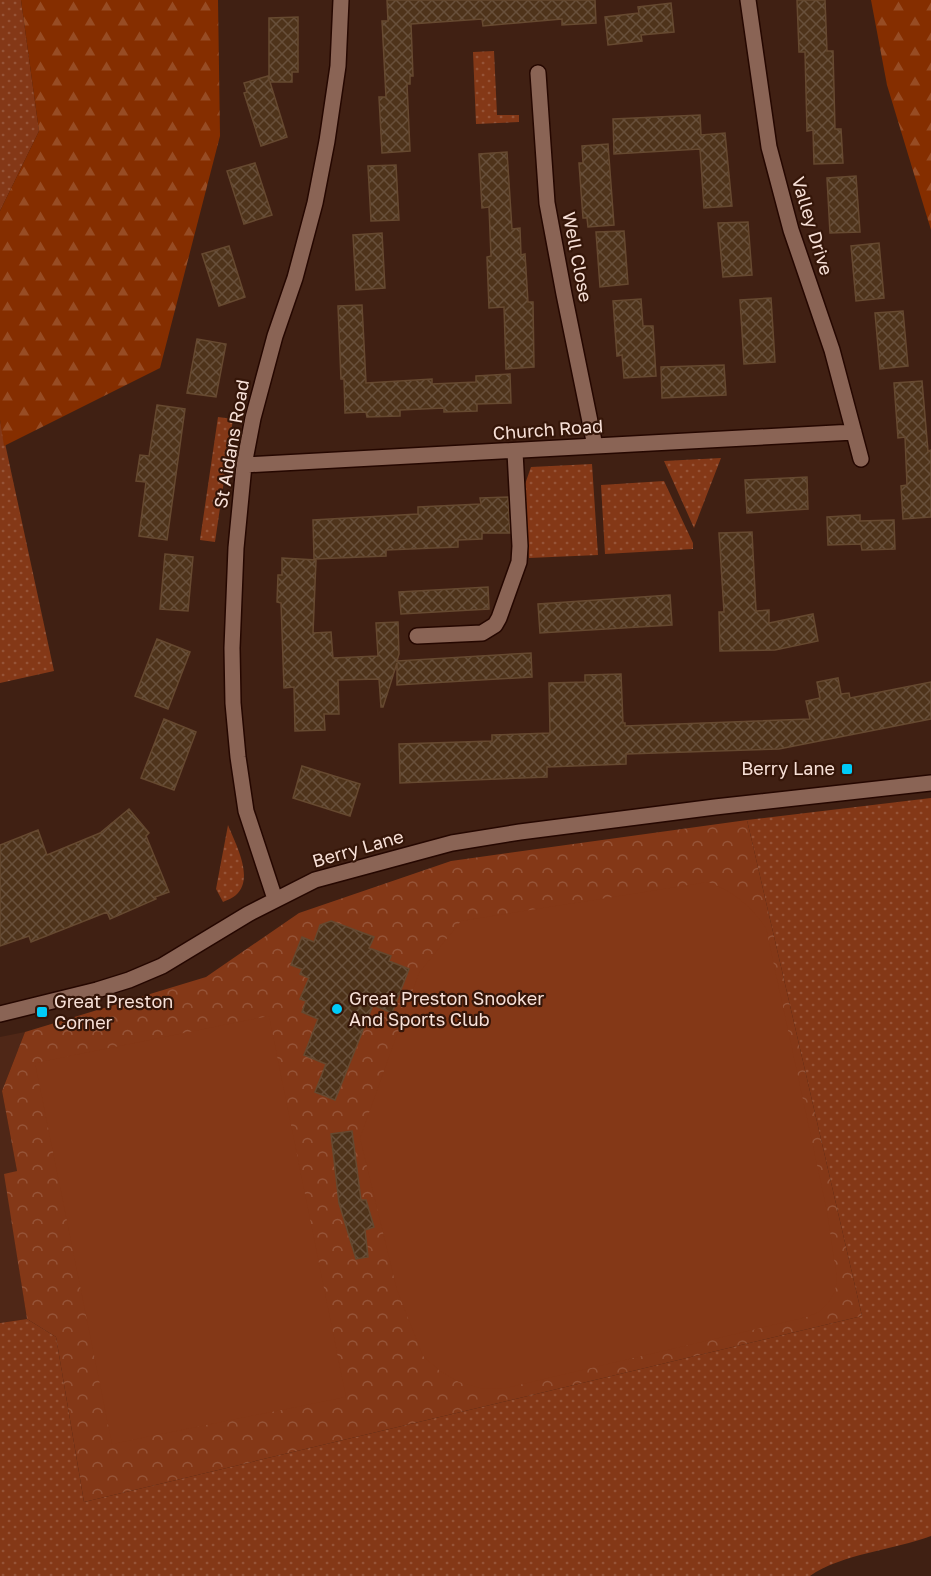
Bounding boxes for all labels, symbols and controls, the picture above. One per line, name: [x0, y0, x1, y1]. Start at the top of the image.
street label: Valley Drive: [788, 174, 838, 278]
street label: Well Close: [558, 210, 598, 304]
street label: St Aidans Road: [209, 378, 253, 510]
street label: Church Road: [492, 414, 604, 444]
place label: Berry Lane: [741, 757, 835, 779]
marker: Berry Lane: [840, 762, 854, 776]
street label: Berry Lane: [310, 825, 406, 872]
place label: Great Preston Snooker And Sports Club: [349, 987, 544, 1030]
place label: Great Preston Corner: [54, 990, 173, 1033]
marker: Great Preston Snooker And Sports Club: [330, 1002, 344, 1016]
marker: Great Preston Corner: [35, 1005, 49, 1019]

